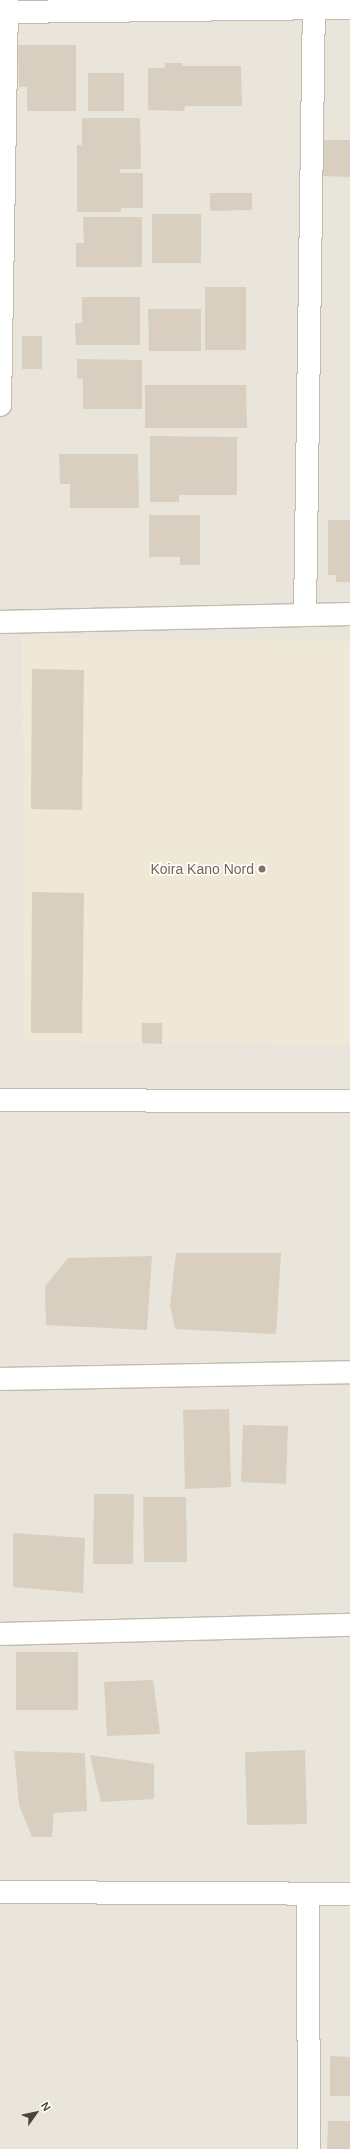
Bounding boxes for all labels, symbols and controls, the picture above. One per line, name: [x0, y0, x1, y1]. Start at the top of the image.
place label: Koira Kano Nord: [150, 861, 254, 877]
marker: Koira Kano Nord: [257, 864, 267, 874]
north arrow: [16, 2093, 56, 2133]
text: N: [39, 2100, 53, 2113]

